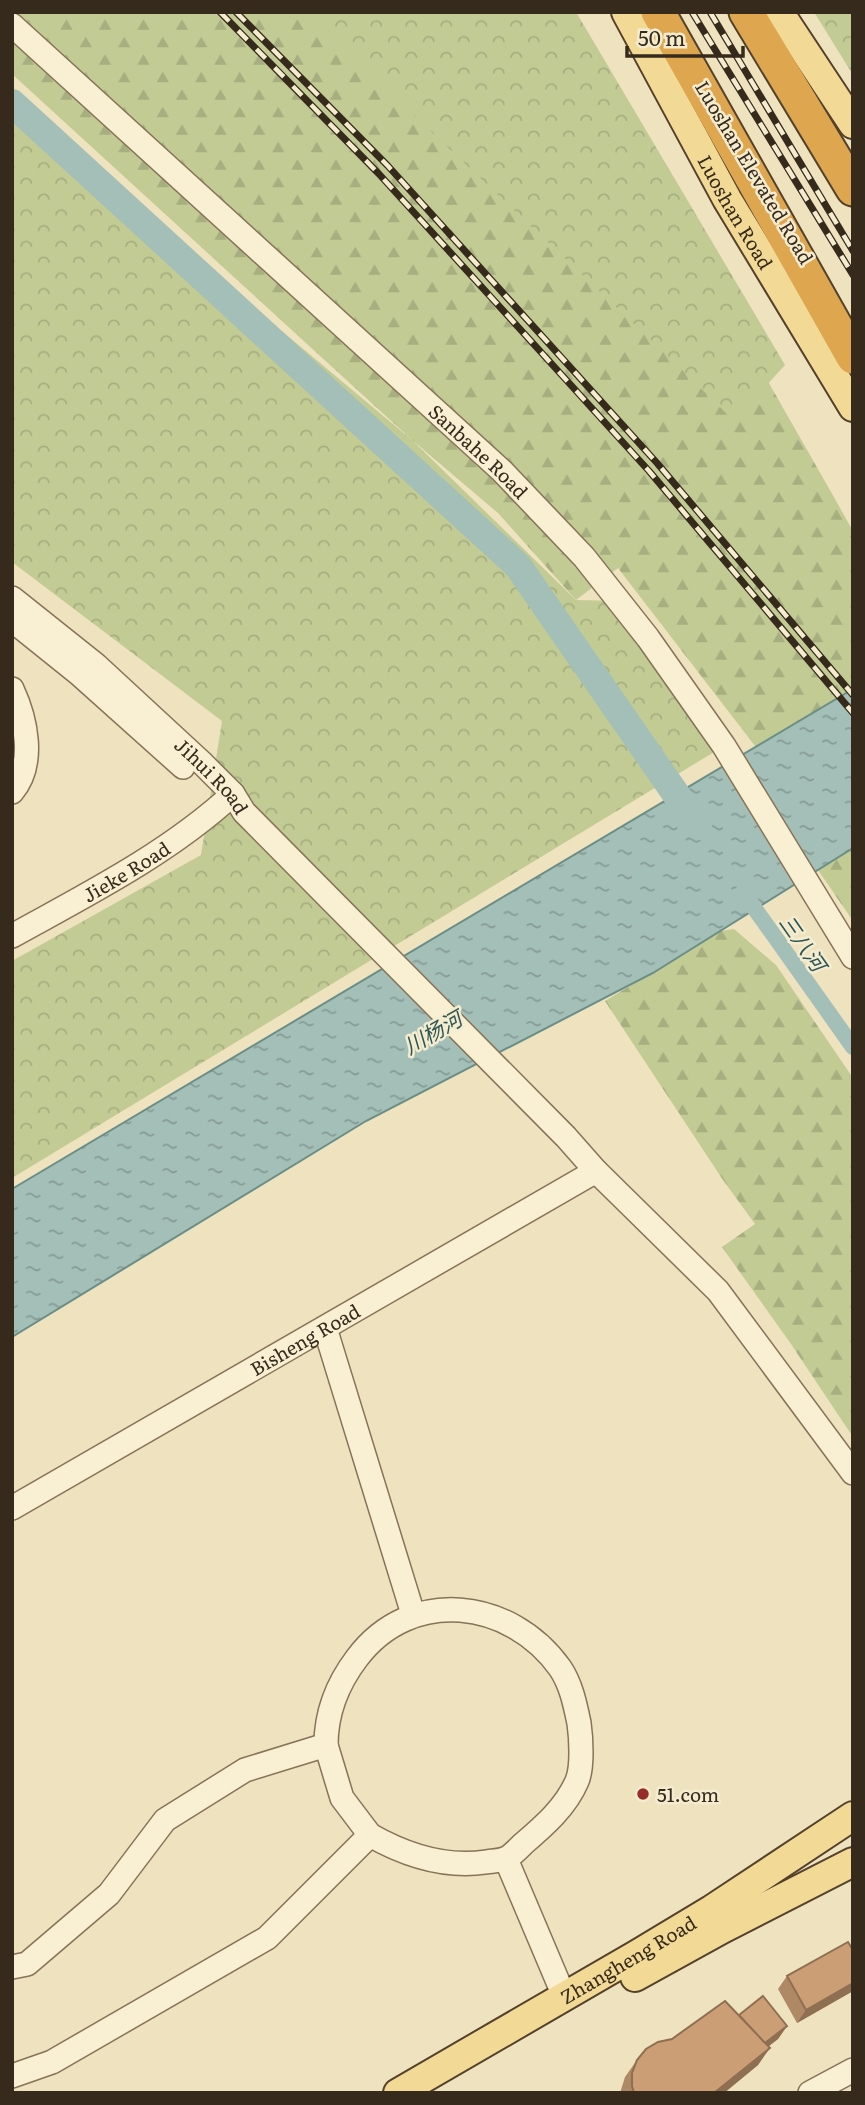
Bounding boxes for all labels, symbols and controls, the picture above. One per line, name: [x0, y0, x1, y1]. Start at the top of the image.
scale bar: [627, 14, 742, 58]
text: 50 m: [638, 21, 685, 52]
street label: Luoshan Elevated Road: [689, 75, 821, 269]
street label: Luoshan Road: [692, 149, 780, 275]
street label: Sanbahe Road: [423, 397, 535, 505]
street label: Jihui Road: [169, 731, 256, 820]
street label: Jieke Road: [77, 834, 175, 909]
water label: 三八河: [773, 907, 837, 980]
water label: 川杨河: [397, 1000, 470, 1060]
street label: Bisheng Road: [245, 1296, 365, 1382]
place label: 51.com: [657, 1780, 719, 1808]
marker: 51.com: [635, 1786, 651, 1802]
street label: Zhangheng Road: [555, 1908, 701, 2010]

